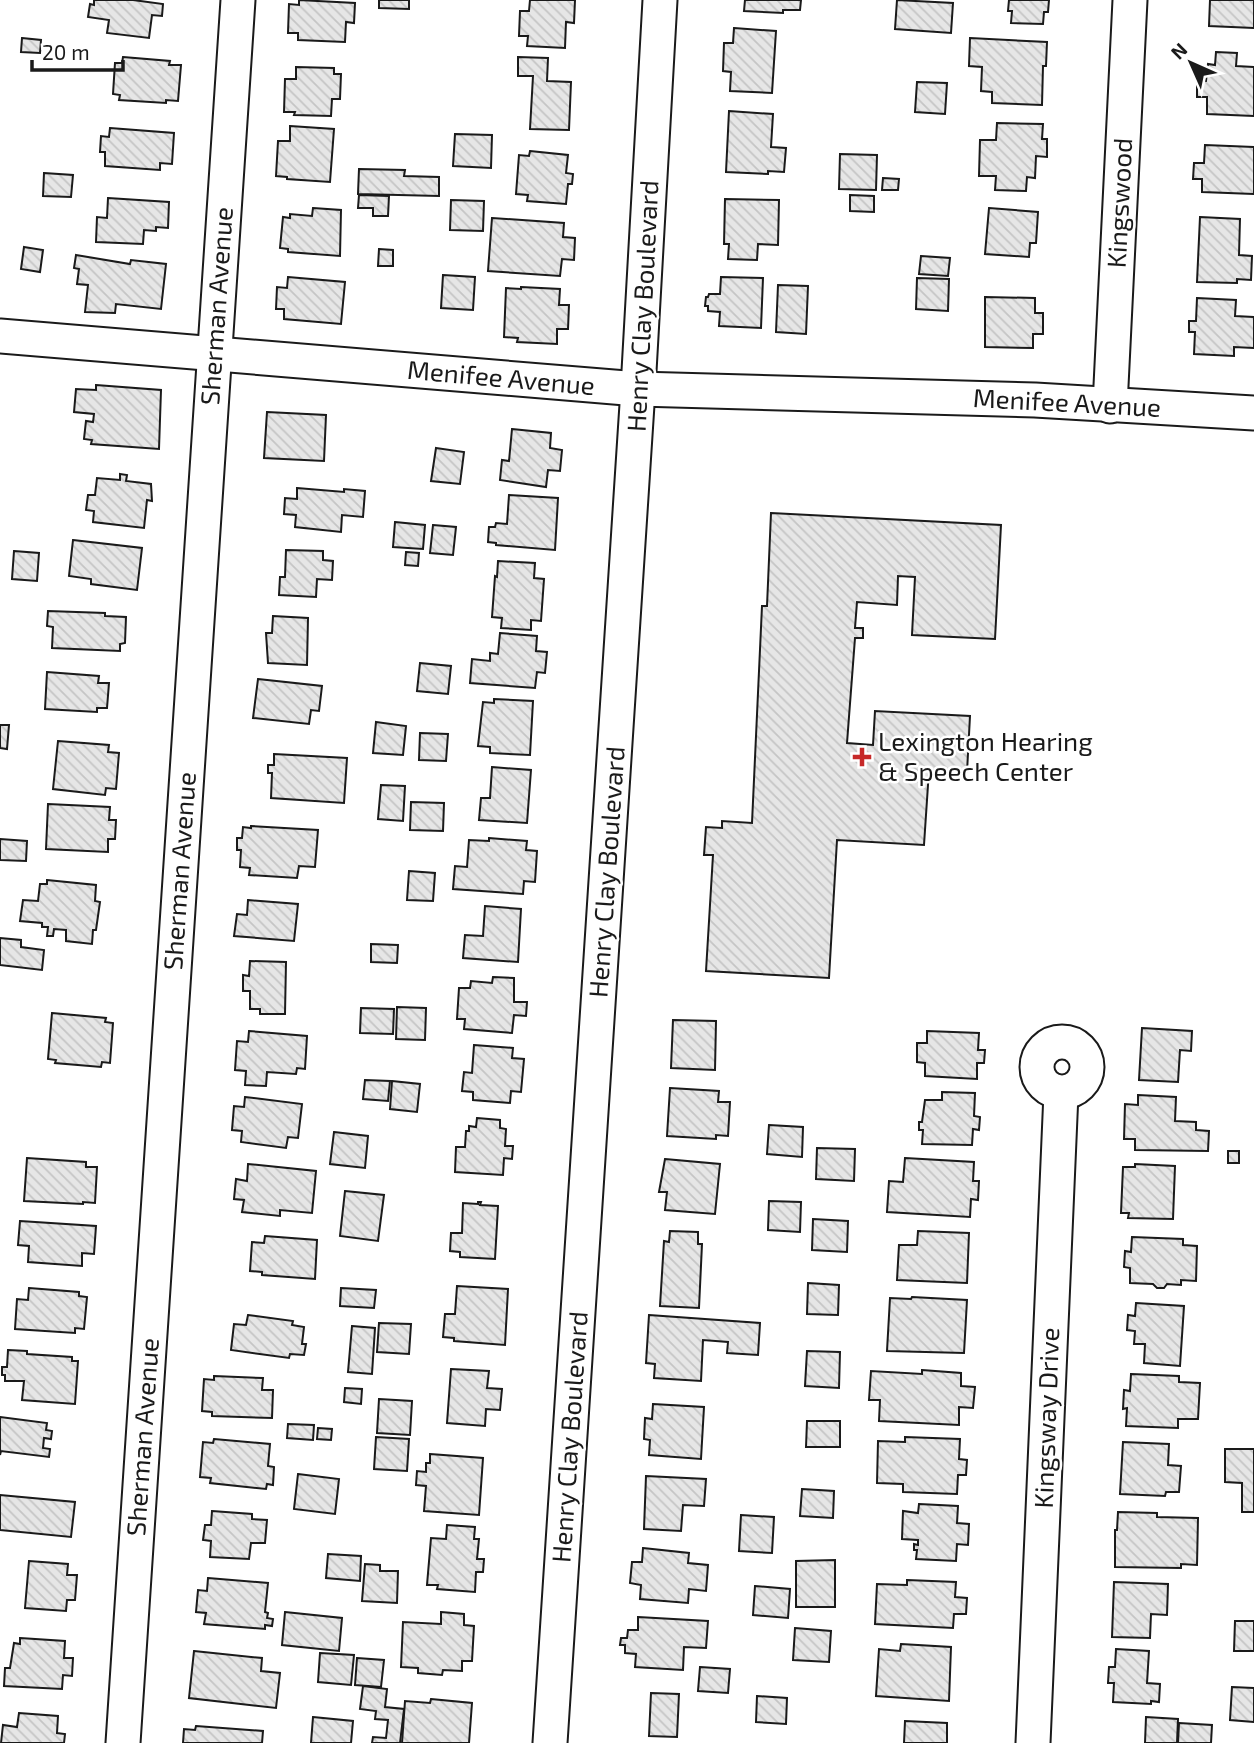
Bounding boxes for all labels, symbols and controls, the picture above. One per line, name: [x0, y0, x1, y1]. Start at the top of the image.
scale bar: [32, 28, 122, 72]
north arrow: [1156, 28, 1226, 98]
text: N: [1166, 38, 1192, 64]
text: 20 m: [42, 39, 90, 64]
street label: Kingswood: [1100, 137, 1137, 269]
street label: Henry Clay Boulevard: [619, 179, 664, 433]
street label: Sherman Avenue: [193, 206, 238, 406]
street label: Menifee Avenue: [406, 353, 596, 400]
street label: Menifee Avenue: [972, 381, 1162, 422]
place label: Lexington Hearing & Speech Center: [878, 725, 1093, 786]
street label: Henry Clay Boulevard: [581, 745, 630, 999]
marker: Lexington Hearing & Speech Center: [852, 747, 872, 767]
street label: Sherman Avenue: [156, 771, 201, 971]
street label: Henry Clay Boulevard: [544, 1310, 593, 1564]
street label: Kingsway Drive: [1027, 1327, 1064, 1509]
street label: Sherman Avenue: [119, 1337, 164, 1537]

